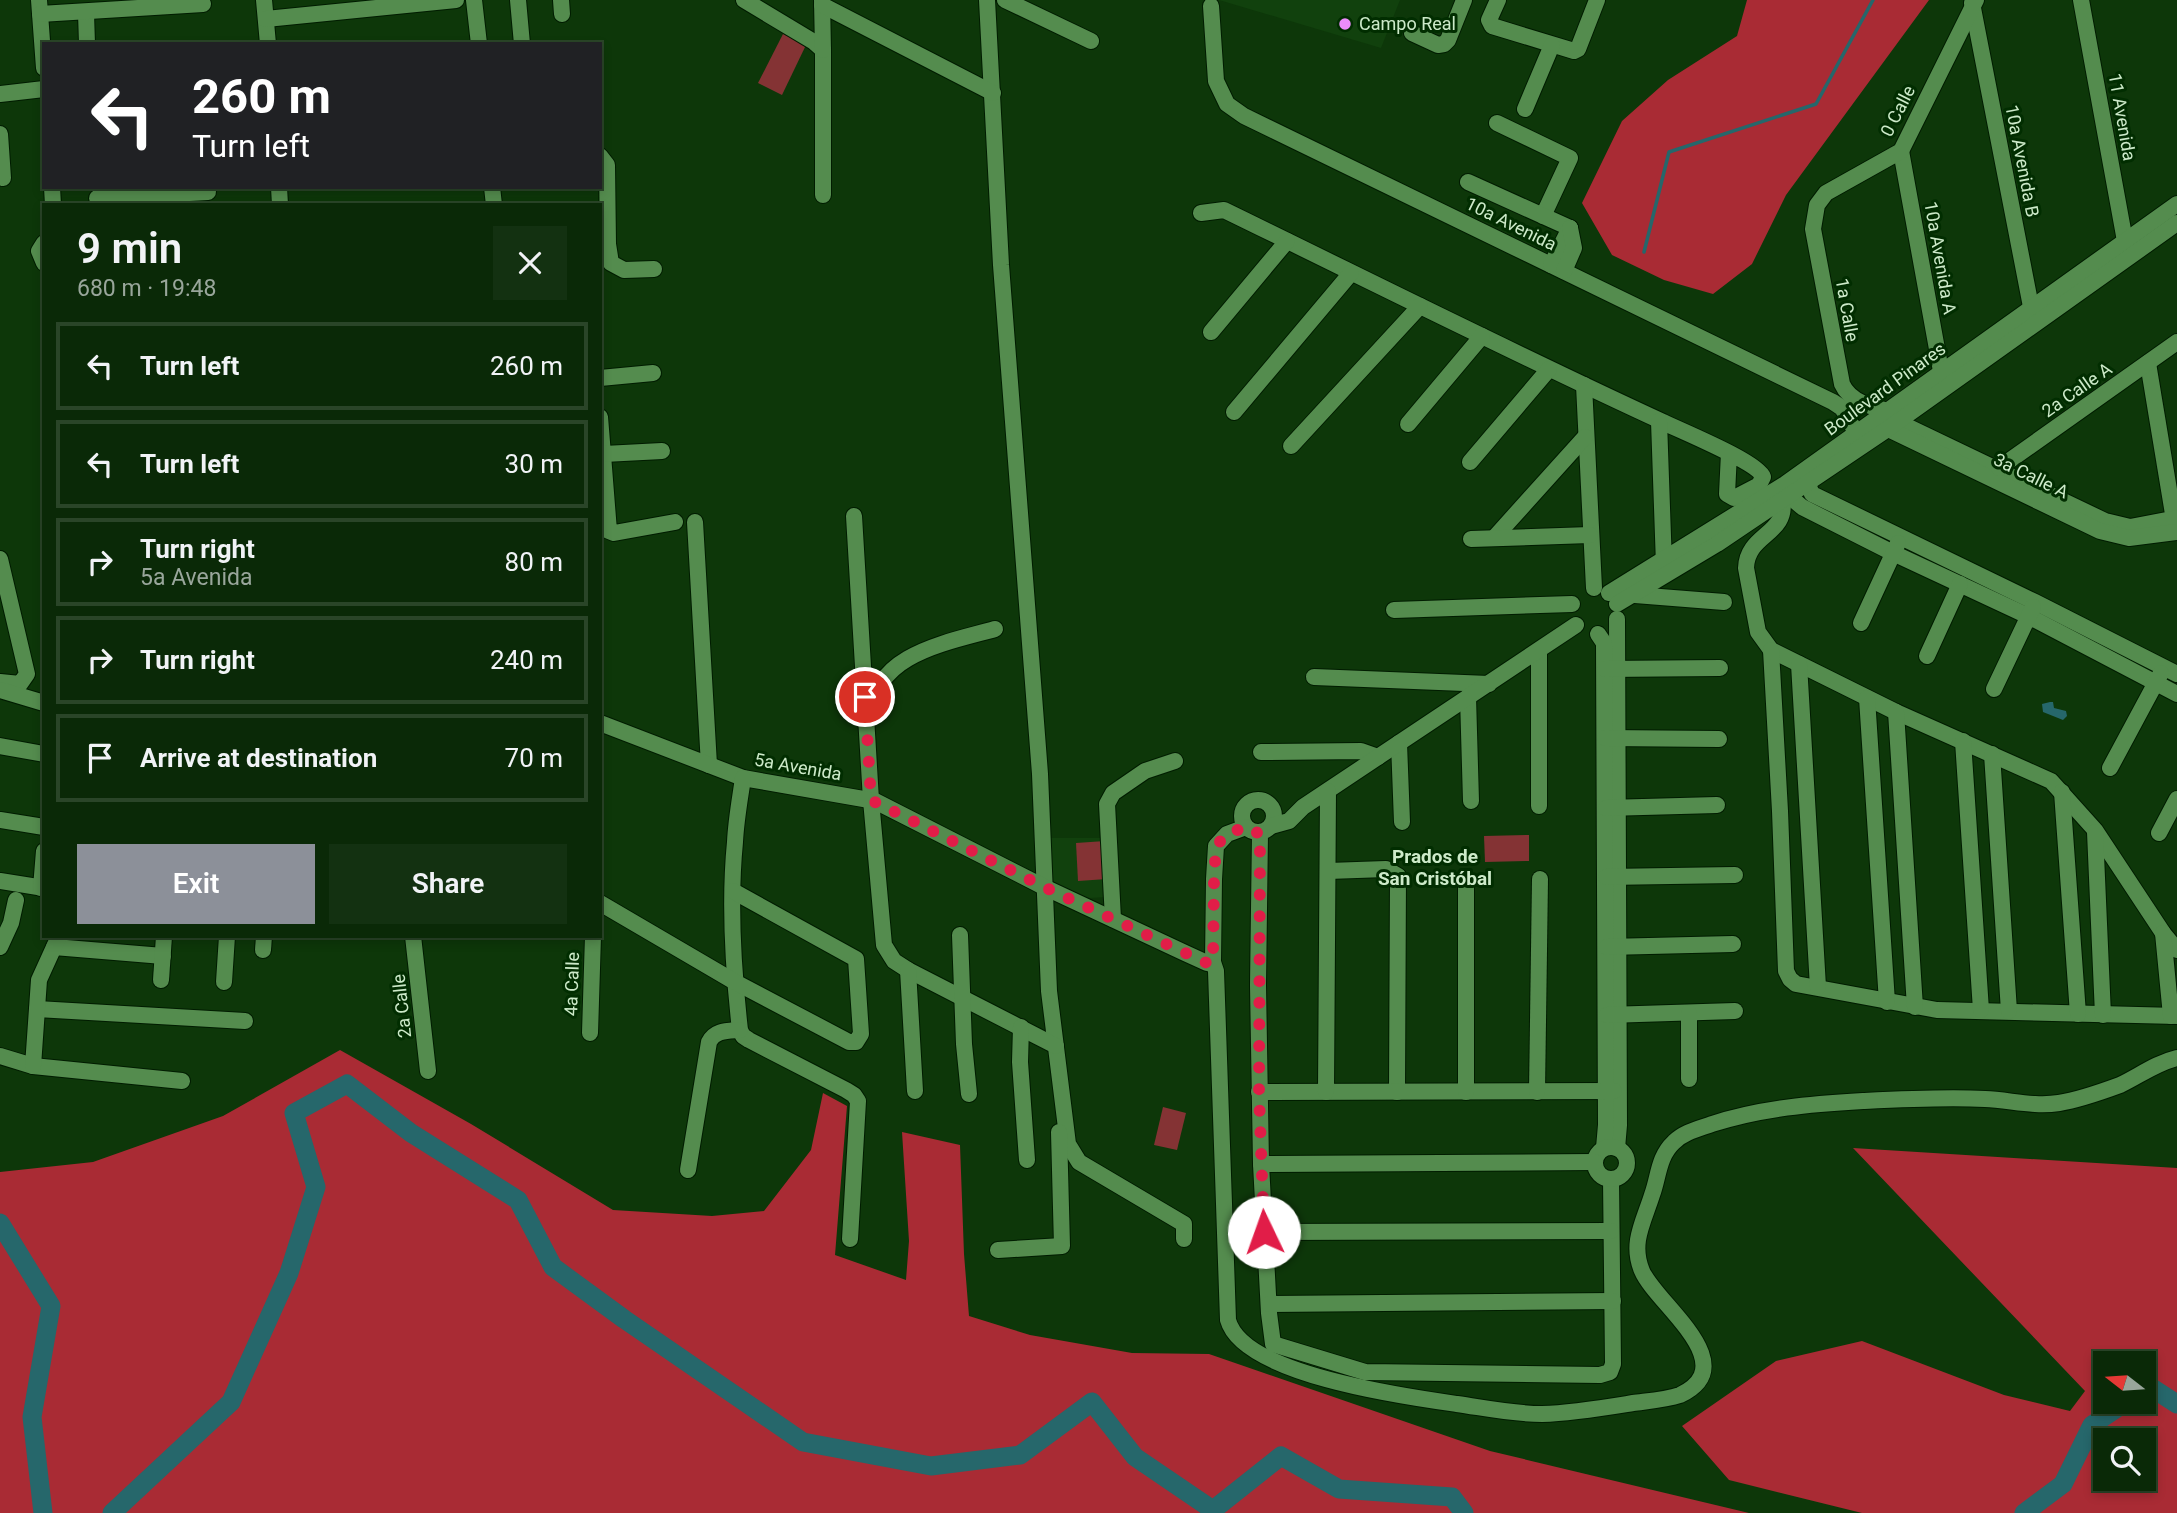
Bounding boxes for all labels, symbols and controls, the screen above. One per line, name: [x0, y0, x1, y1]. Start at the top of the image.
place label: Campo Real: [1359, 13, 1456, 34]
marker: Campo Real: [1337, 16, 1353, 32]
text: 260 m: [192, 68, 331, 125]
icon: left: [77, 70, 168, 161]
street label: 11 Avenida: [2104, 72, 2141, 162]
street label: 0 Calle: [1876, 82, 1919, 140]
street label: 10a Avenida B: [2001, 103, 2044, 219]
text: Turn left: [192, 127, 310, 165]
street label: 10a Avenida: [1462, 193, 1560, 255]
street label: 10a Avenida A: [1920, 200, 1961, 316]
text: 9 min: [77, 224, 182, 273]
button: close: [493, 226, 567, 300]
text: 680 m · 19:48: [77, 275, 216, 302]
street label: 1a Calle: [1832, 276, 1863, 343]
street label: Boulevard Pinares: [1820, 338, 1949, 440]
icon: left: [81, 347, 119, 385]
text: Turn left: [140, 351, 239, 381]
text: 260 m: [490, 351, 563, 381]
street label: 2a Calle A: [2038, 358, 2116, 421]
icon: left: [81, 445, 119, 483]
street label: 3a Calle A: [1990, 448, 2072, 503]
text: Turn left: [140, 449, 239, 479]
text: 30 m: [505, 449, 563, 479]
text: Turn right: [140, 534, 255, 564]
icon: right: [81, 543, 119, 581]
text: 80 m: [505, 547, 563, 577]
text: 5a Avenida: [140, 564, 253, 591]
icon: right: [81, 641, 119, 679]
text: Turn right: [140, 645, 255, 675]
text: 240 m: [490, 645, 563, 675]
pin: [835, 667, 895, 727]
icon: arrive: [846, 678, 884, 716]
icon: arrive: [81, 739, 119, 777]
text: Arrive at destination: [140, 743, 377, 773]
text: 70 m: [505, 743, 563, 773]
street label: 5a Avenida: [753, 749, 843, 784]
button: Exit: [77, 844, 315, 924]
button: Share: [329, 844, 567, 924]
district label: Prados de San Cristóbal: [1378, 845, 1492, 890]
street label: 4a Calle: [560, 952, 583, 1016]
street label: 2a Calle: [388, 973, 415, 1039]
position arrow: [1227, 1195, 1301, 1269]
north arrow: [2093, 1351, 2156, 1414]
map controls: [2093, 1351, 2156, 1491]
button: search: [2093, 1428, 2156, 1491]

